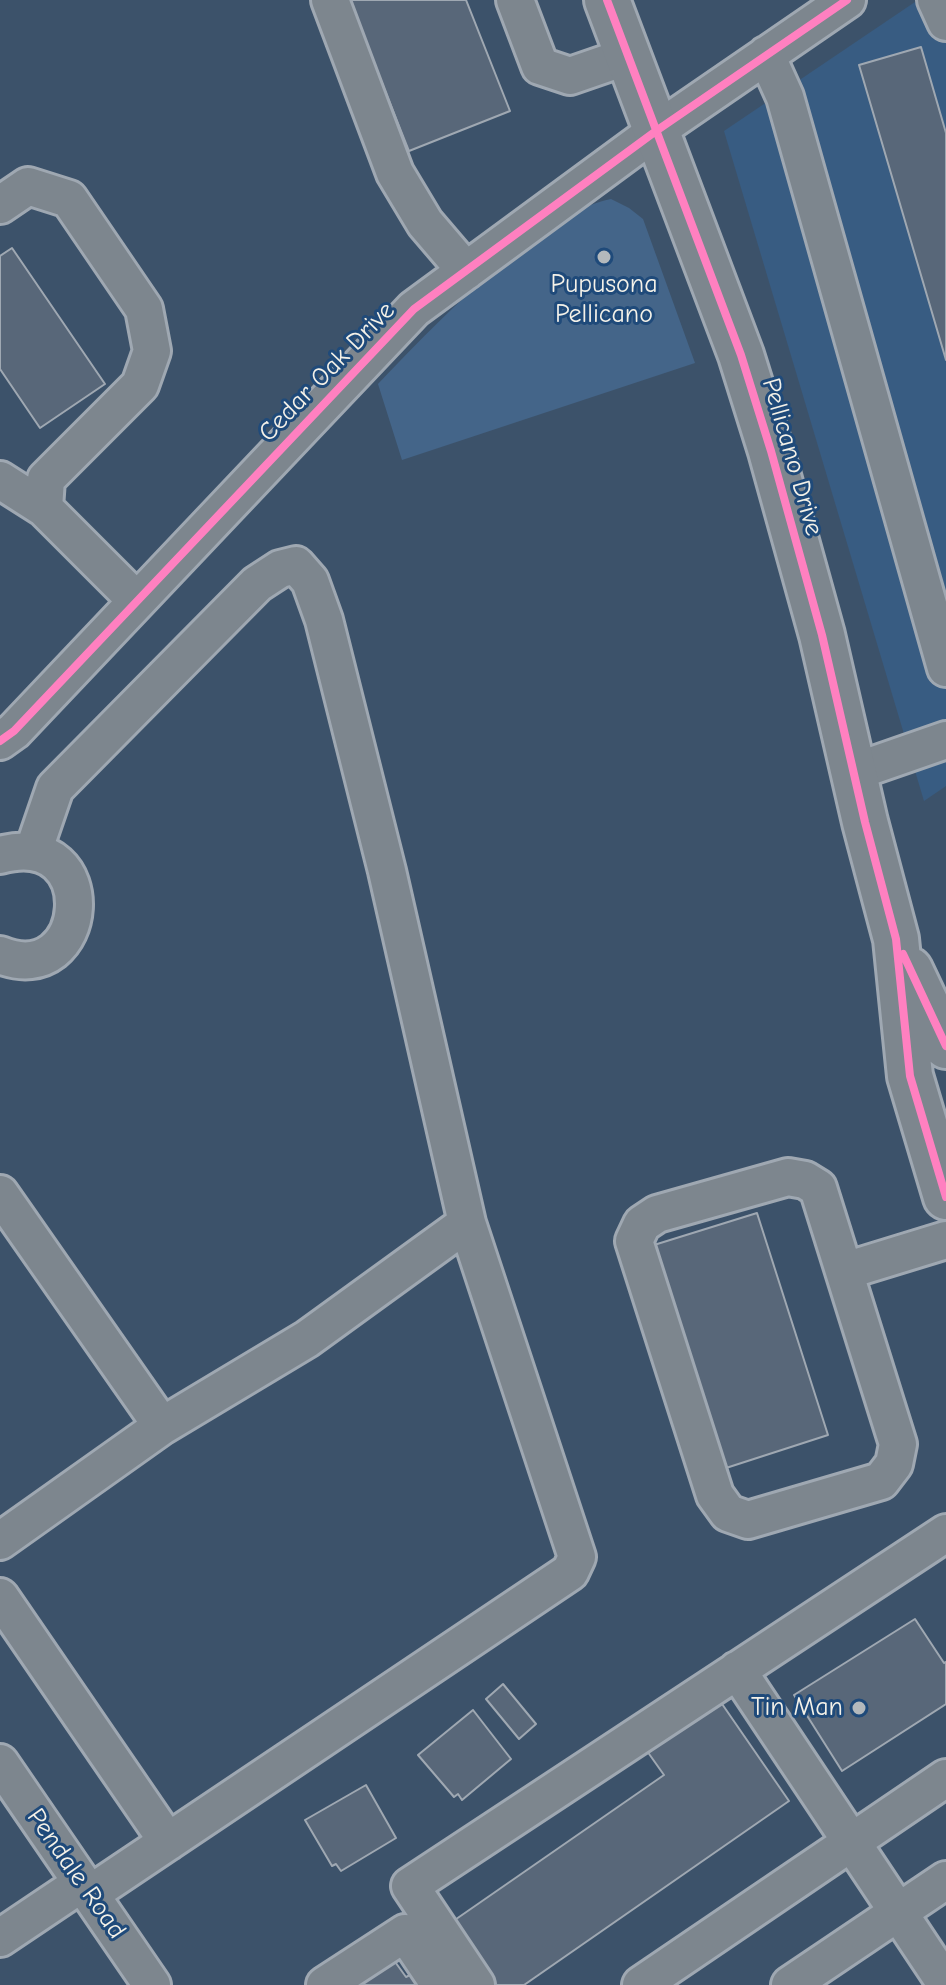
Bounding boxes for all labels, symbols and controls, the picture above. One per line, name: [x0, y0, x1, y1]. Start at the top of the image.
marker: Pupusona Pellicano: [595, 248, 613, 266]
place label: Pupusona Pellicano: [550, 269, 658, 330]
street label: Cedar Oak Drive: [252, 296, 402, 448]
street label: Pellicano Drive: [755, 375, 829, 539]
place label: Tin Man: [751, 1692, 843, 1724]
marker: Tin Man: [850, 1699, 868, 1717]
street label: Pendale Road: [20, 1803, 132, 1945]

